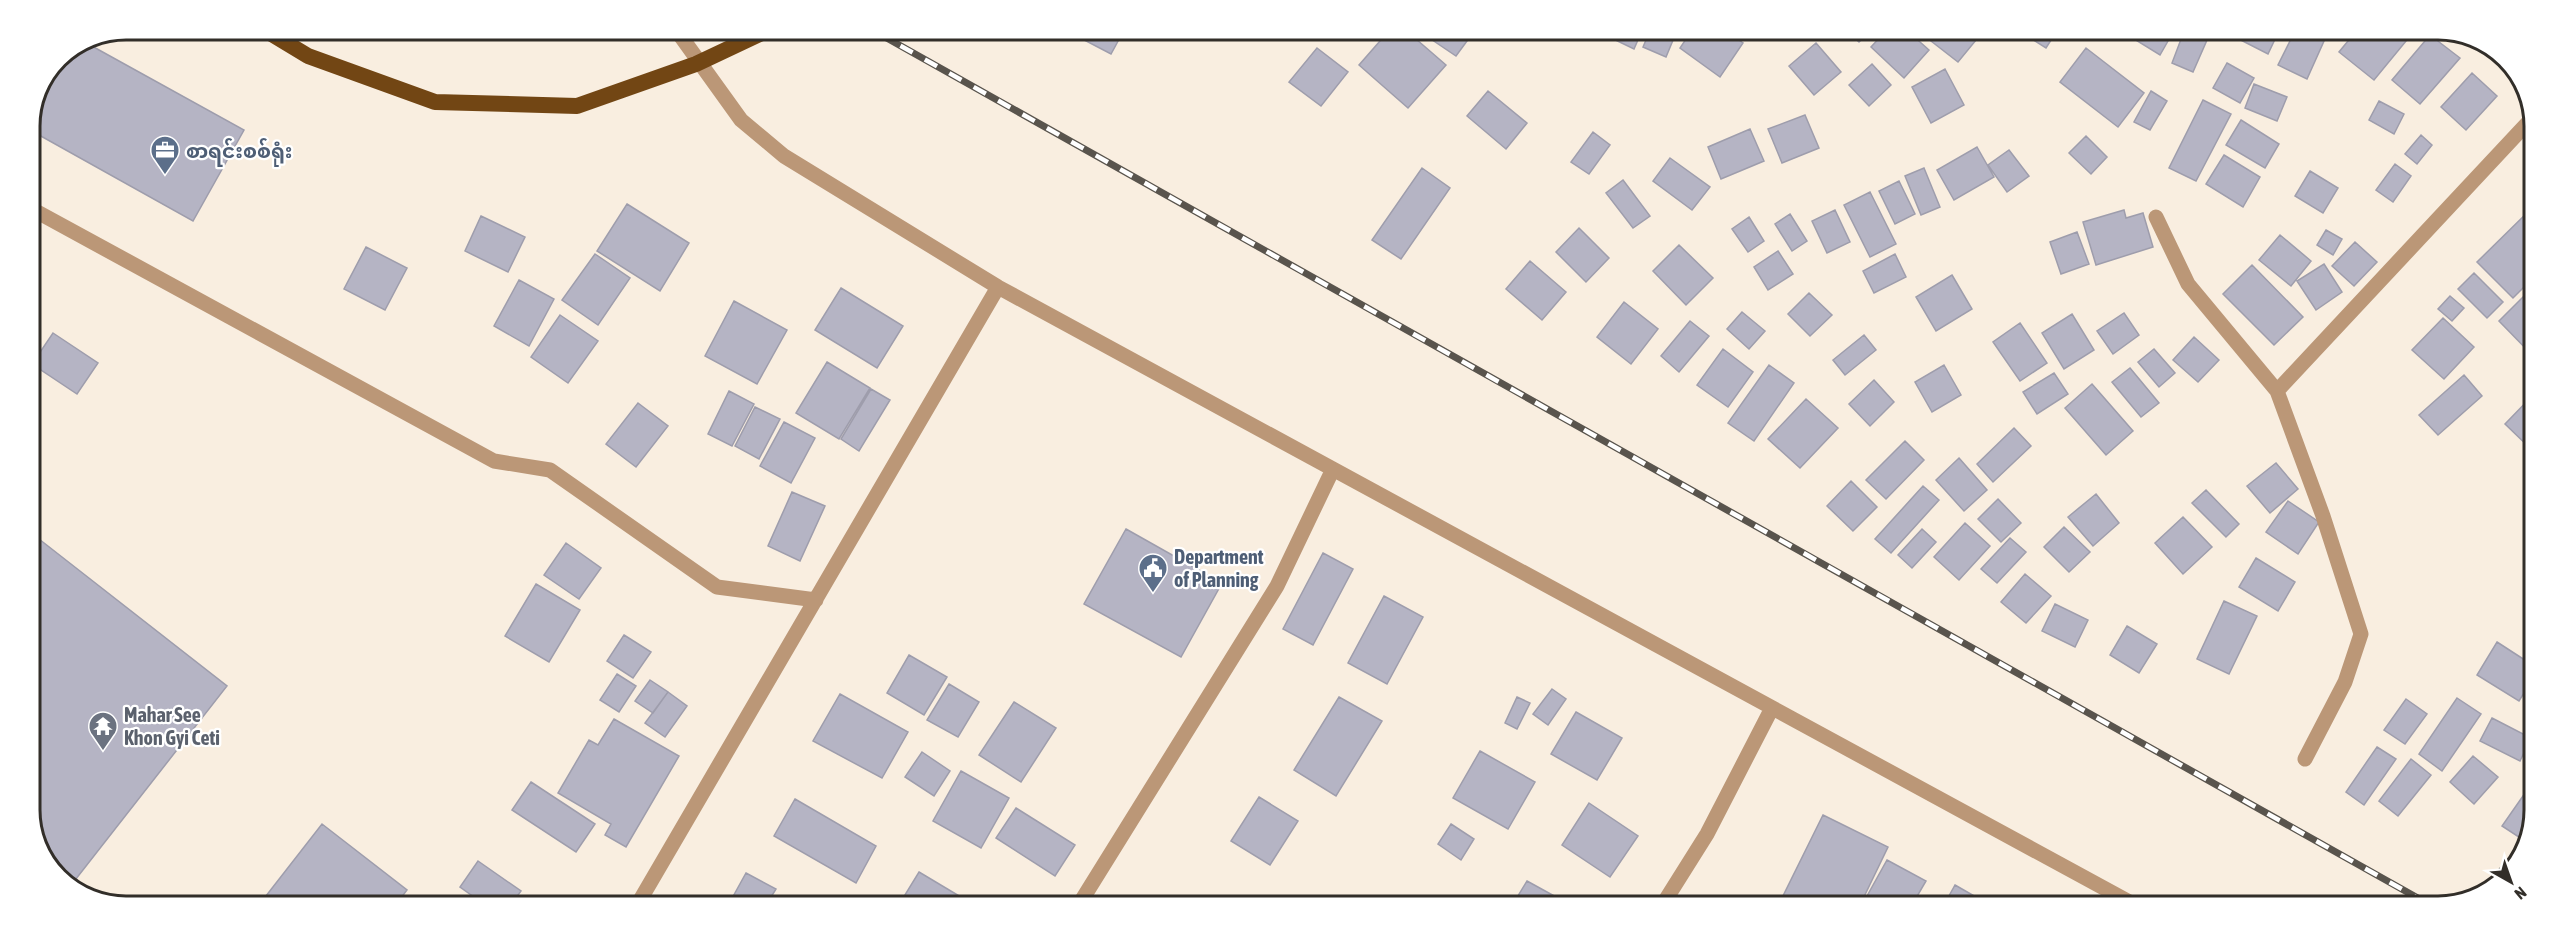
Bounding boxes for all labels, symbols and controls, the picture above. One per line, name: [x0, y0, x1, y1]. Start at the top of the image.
office icon: စာရင်းစစ်ရုံး: [149, 134, 181, 176]
place label: စာရင်းစစ်ရုံး: [186, 138, 293, 167]
place label: Department of Planning: [1174, 545, 1264, 591]
public building icon: Department of Planning: [1137, 552, 1169, 594]
place label: Mahar See Khon Gyi Ceti: [124, 703, 220, 749]
temple icon: Mahar See Khon Gyi Ceti: [87, 710, 119, 752]
north arrow: [2481, 852, 2541, 912]
text: N: [2511, 884, 2530, 903]

